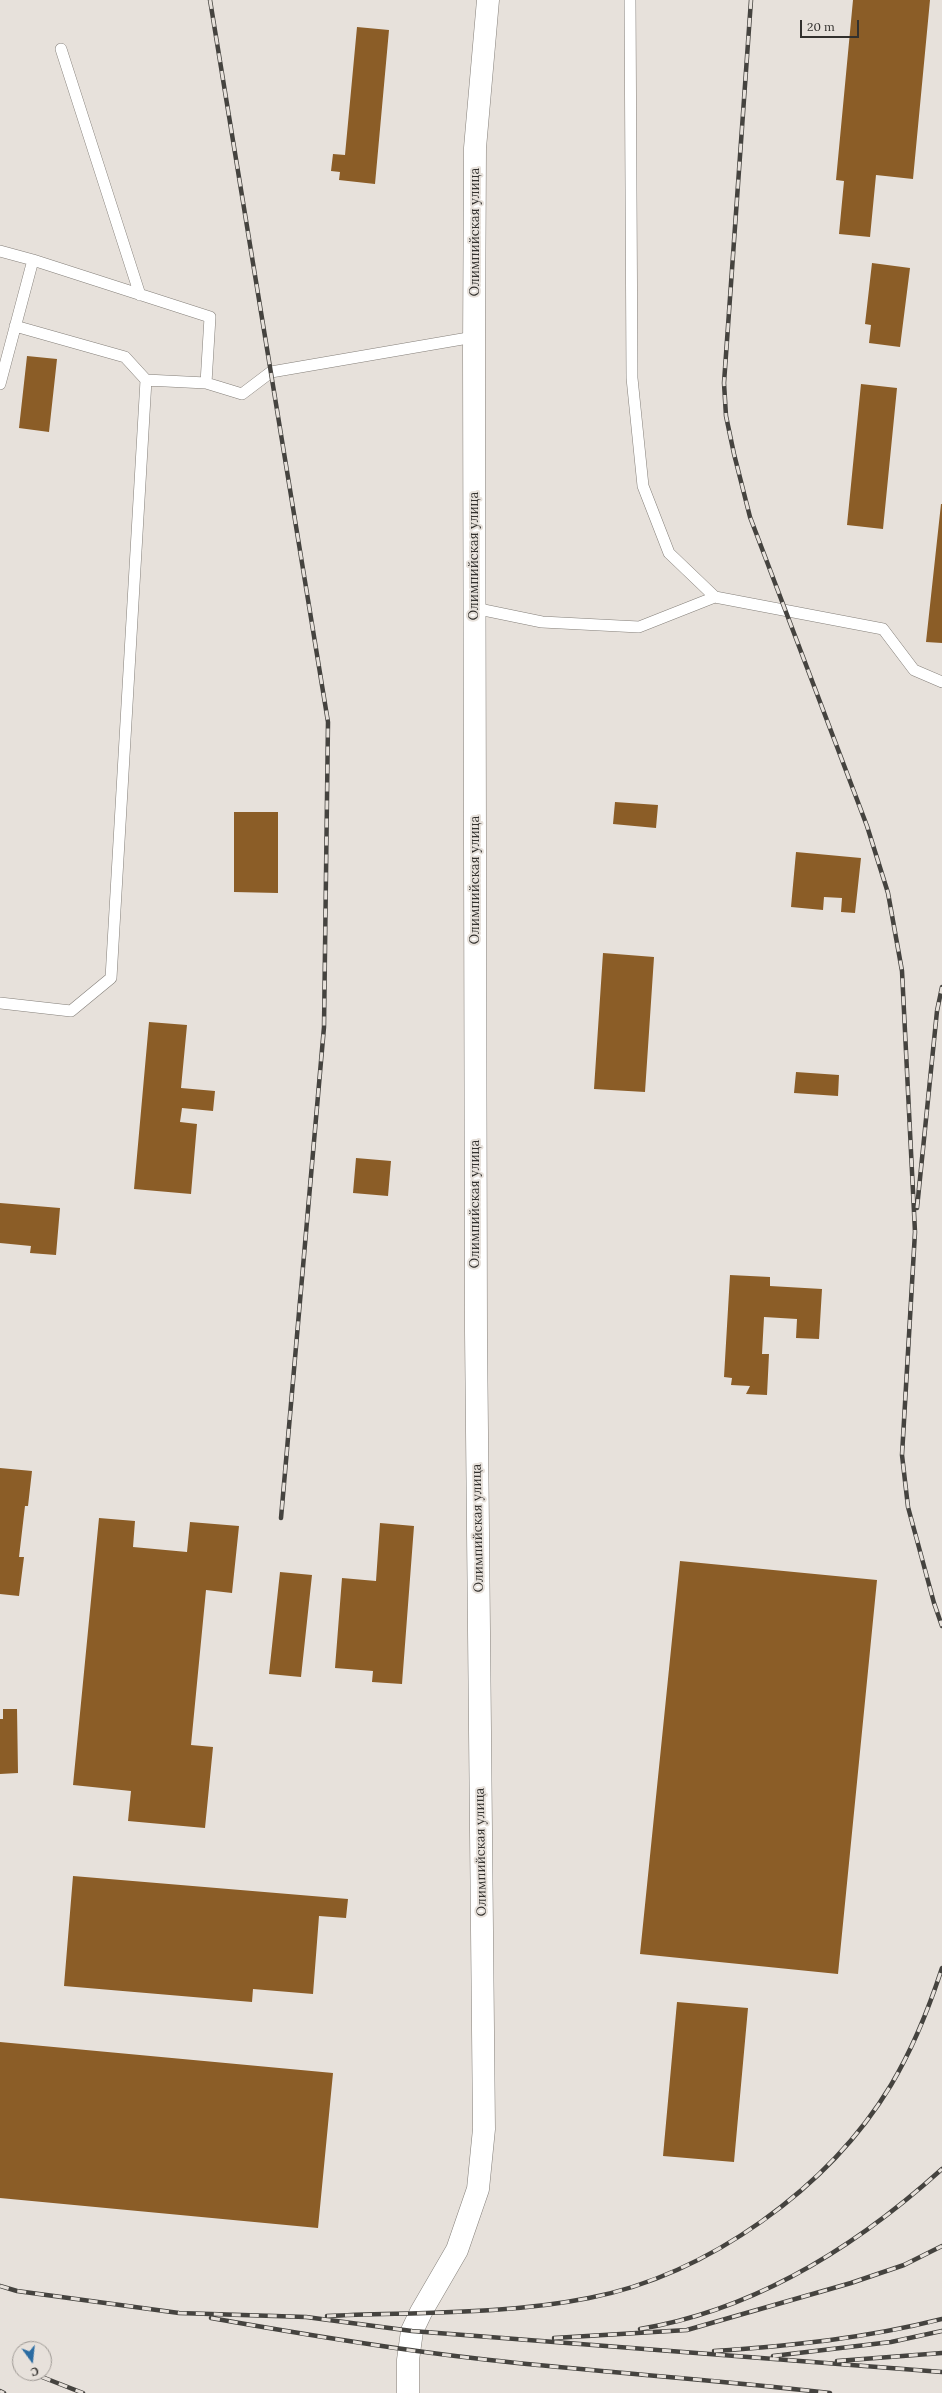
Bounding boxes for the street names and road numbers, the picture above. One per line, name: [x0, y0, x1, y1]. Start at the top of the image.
street label: Олимпийская улица: [467, 168, 483, 296]
street label: Олимпийская улица: [466, 492, 482, 620]
street label: Олимпийская улица: [467, 816, 483, 944]
street label: Олимпийская улица: [467, 1140, 483, 1268]
street label: Олимпийская улица: [469, 1464, 487, 1592]
street label: Олимпийская улица: [472, 1788, 490, 1916]

